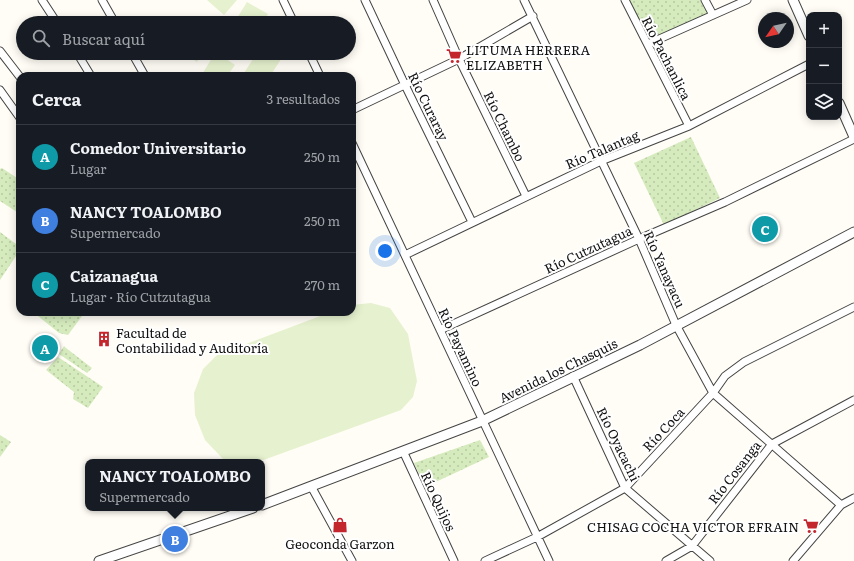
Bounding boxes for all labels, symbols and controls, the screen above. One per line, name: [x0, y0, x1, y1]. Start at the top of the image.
north arrow: [758, 12, 794, 48]
map controls: [806, 12, 842, 120]
button: +: [806, 12, 842, 48]
street label: Río Pachanlica: [638, 13, 696, 103]
search box: [16, 16, 356, 60]
icon: search: [30, 27, 52, 49]
text: Buscar aquí: [62, 27, 145, 50]
place label: LITUMA HERRERA ELIZABETH: [466, 40, 591, 74]
supermarket icon: LITUMA HERRERA ELIZABETH: [445, 47, 463, 65]
button: −: [806, 48, 842, 84]
street label: Río Curaray: [404, 69, 454, 144]
button: layers: [806, 84, 842, 120]
text: Cerca: [32, 86, 81, 111]
street label: Río Chambo: [480, 88, 530, 165]
text: 3 resultados: [266, 89, 340, 108]
street label: Río Talantag: [562, 125, 643, 173]
text: Comedor Universitario: [70, 136, 246, 159]
text: A: [40, 147, 50, 166]
text: 250 m: [304, 147, 340, 166]
text: Lugar: [70, 159, 106, 178]
text: NANCY TOALOMBO: [70, 200, 222, 223]
text: B: [41, 211, 49, 230]
text: 250 m: [304, 211, 340, 230]
pin: C: [752, 214, 778, 244]
street label: Río Cutzutagua: [541, 220, 635, 278]
text: Supermercado: [70, 223, 161, 242]
street label: Río Yanayacu: [639, 227, 691, 311]
your location: [375, 241, 395, 261]
text: Caizanagua: [70, 264, 158, 287]
text: C: [40, 275, 50, 294]
text: 270 m: [304, 275, 340, 294]
text: Lugar · Río Cutzutagua: [70, 287, 211, 306]
street label: Río Payamino: [434, 304, 488, 390]
place label: Facultad de Contabilidad y Auditoría: [116, 323, 268, 357]
building icon: Facultad de Contabilidad y Auditoría: [95, 330, 113, 348]
pin: A: [32, 333, 58, 363]
street label: Avenida los Chasquis: [496, 333, 620, 407]
street label: Río Coca: [638, 403, 688, 455]
street label: Río Oyacachi: [593, 404, 646, 485]
street label: Río Cosanga: [703, 436, 765, 508]
popup: [85, 459, 265, 511]
text: NANCY TOALOMBO: [99, 464, 251, 487]
street label: Río Quijos: [417, 468, 461, 534]
text: Supermercado: [99, 487, 190, 506]
shop icon: Geoconda Garzon: [331, 516, 349, 534]
place label: CHISAG COCHA VICTOR EFRAIN: [587, 517, 799, 536]
supermarket icon: CHISAG COCHA VICTOR EFRAIN: [802, 517, 820, 535]
pin: B: [162, 524, 188, 554]
place label: Geoconda Garzon: [285, 534, 395, 553]

